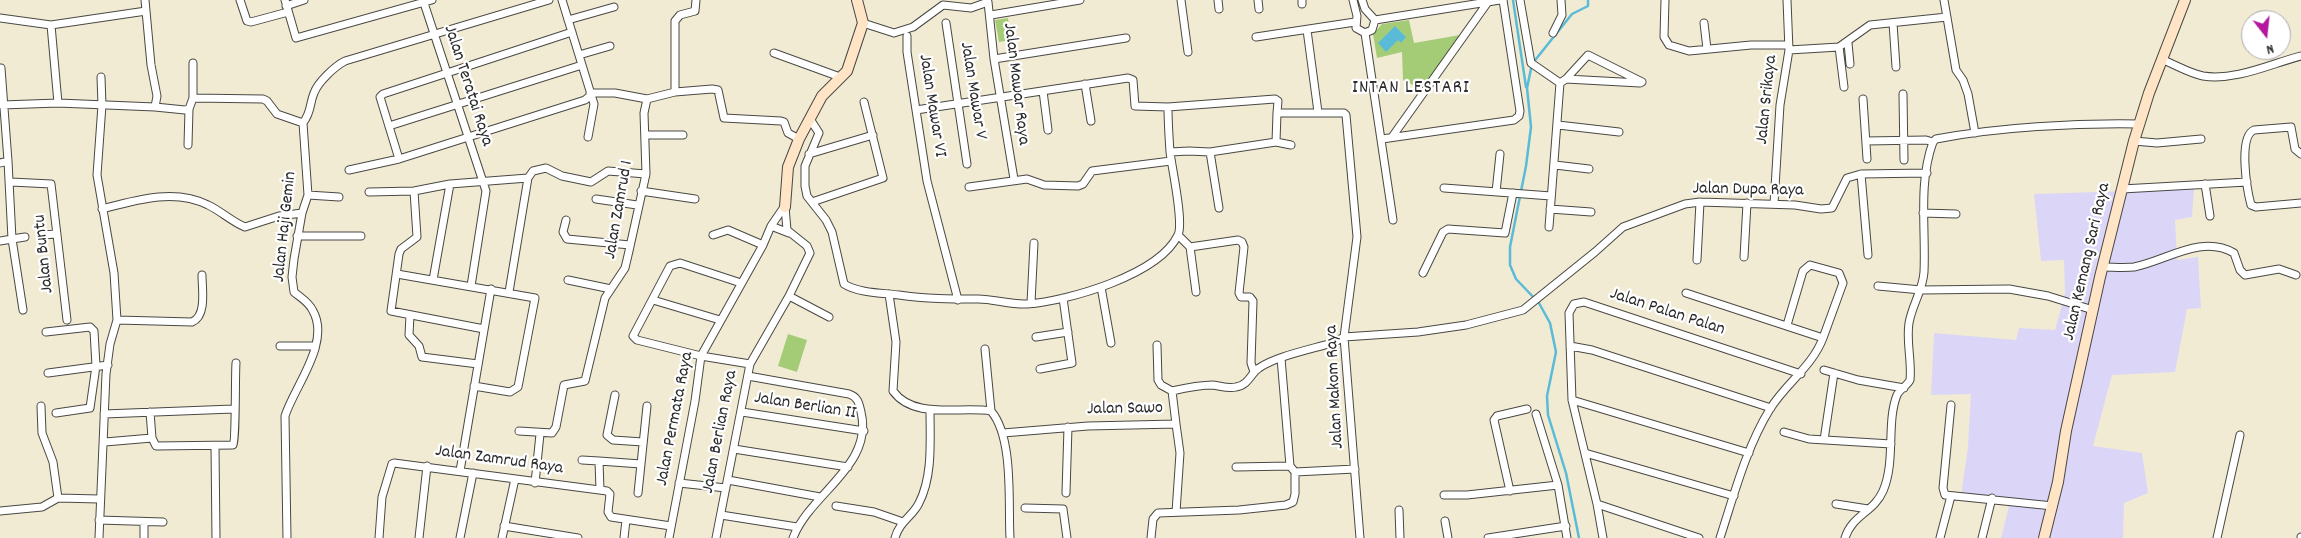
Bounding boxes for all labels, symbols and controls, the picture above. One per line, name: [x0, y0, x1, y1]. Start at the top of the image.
north arrow: [2241, 10, 2291, 60]
street label: Jalan Mawar Raya: [997, 22, 1033, 146]
street label: Jalan Teratai Raya: [437, 23, 497, 149]
text: N: [2264, 38, 2276, 59]
street label: Jalan Mawar V: [954, 41, 990, 141]
street label: Jalan Mawar VI: [912, 53, 950, 159]
street label: Jalan Srikaya: [1753, 54, 1783, 146]
district label: INTAN LESTARI: [1350, 78, 1472, 100]
street label: Jalan Zamrud 1: [601, 159, 639, 261]
street label: Jalan Haji Gemin: [269, 171, 303, 283]
street label: Jalan Dupa Raya: [1692, 179, 1804, 203]
street label: Jalan Kemang Sari Raya: [2059, 181, 2117, 343]
street label: Jalan Buntu: [30, 214, 60, 294]
street label: Jalan Palan Palan: [1607, 284, 1727, 342]
street label: Jalan Makom Raya: [1322, 325, 1350, 449]
street label: Jalan Permata Raya: [652, 350, 700, 488]
street label: Jalan Berlian Raya: [699, 369, 743, 495]
street label: Jalan Berlian II: [752, 388, 858, 426]
street label: Jalan Sawo: [1087, 399, 1163, 421]
street label: Jalan Zamrud Raya: [434, 441, 564, 481]

